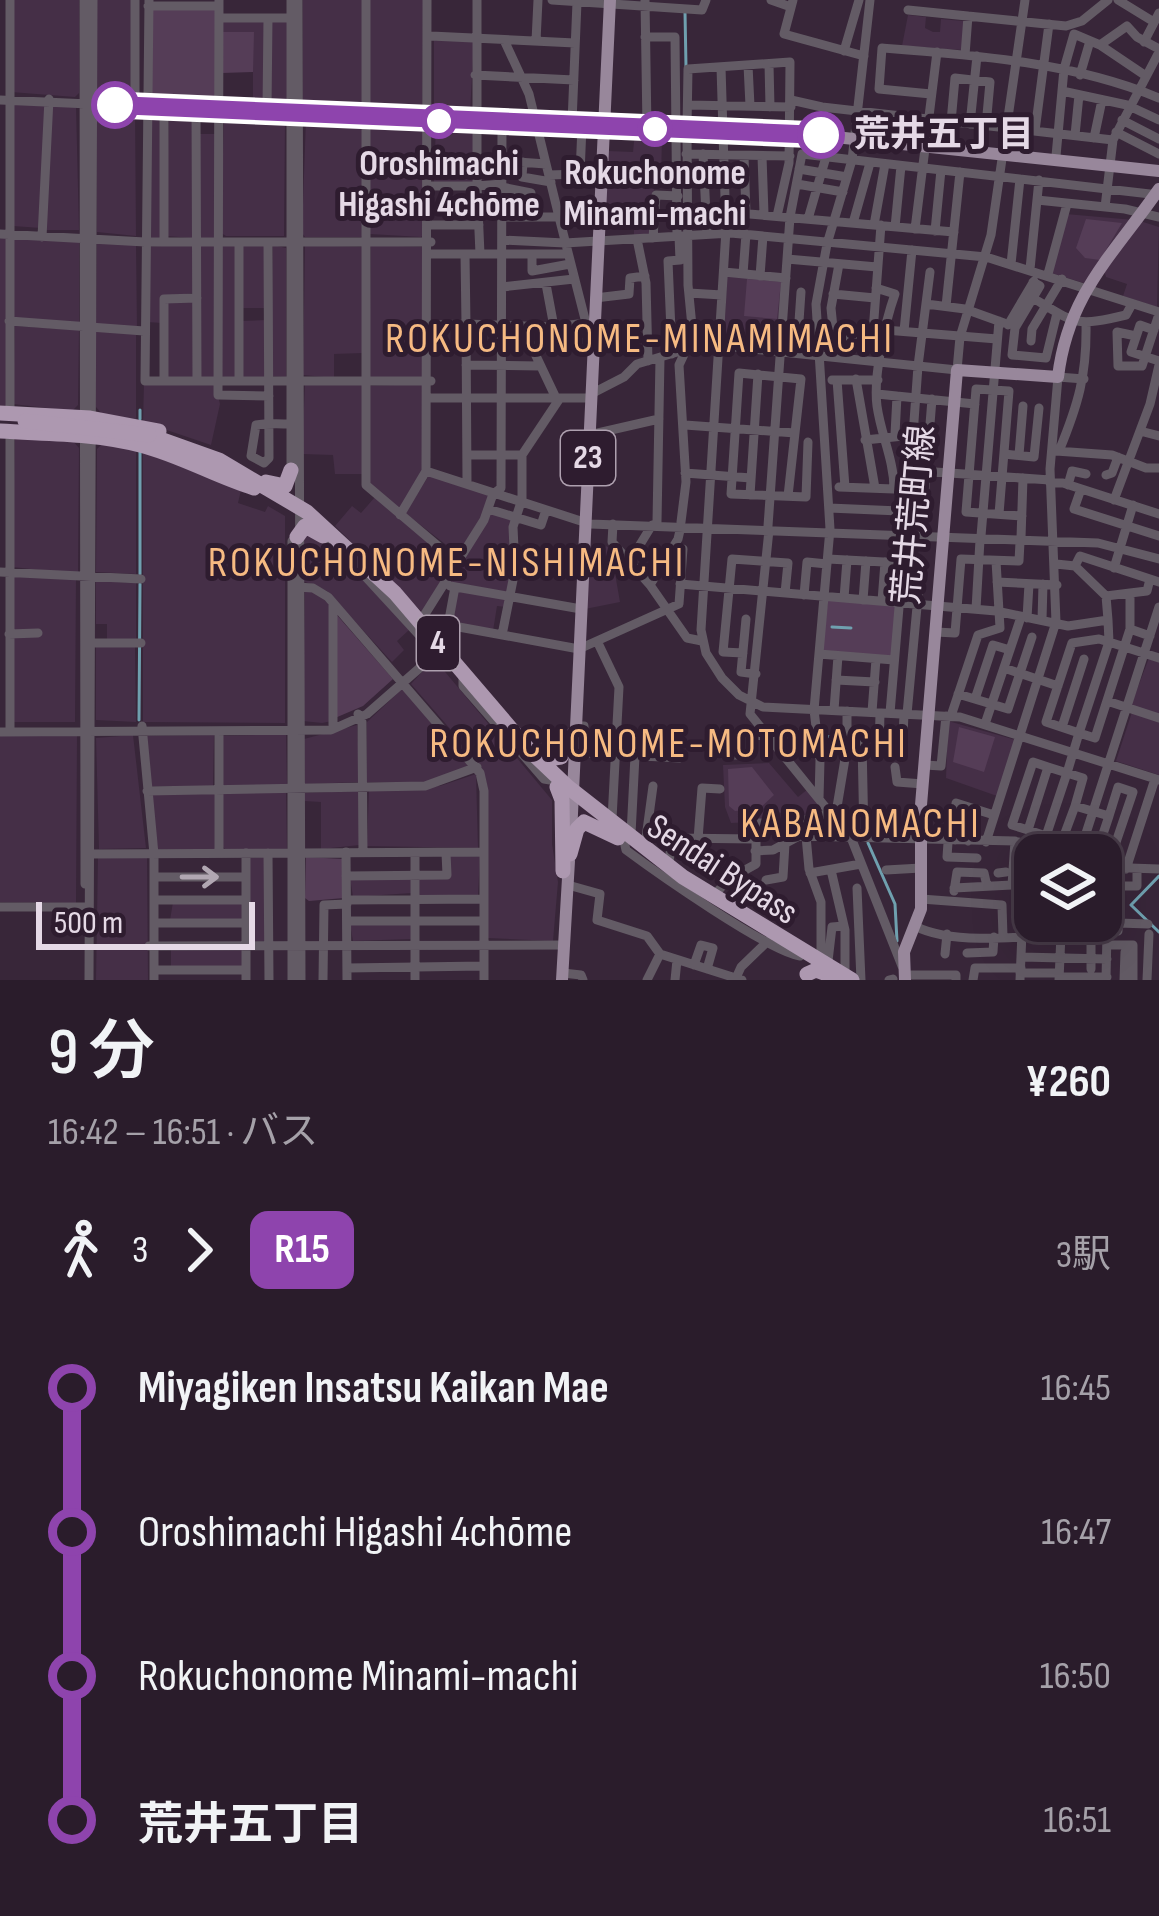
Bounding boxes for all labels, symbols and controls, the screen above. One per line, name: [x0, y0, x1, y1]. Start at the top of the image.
unlabelled marker: [93, 83, 137, 127]
marker: Oroshimachi Higashi 4chōme: [423, 105, 455, 137]
marker: Rokuchonome Minami-machi: [639, 113, 671, 145]
marker: 荒井五丁目: [799, 113, 843, 157]
place label: 荒井五丁目: [854, 114, 1034, 157]
place label: Oroshimachi Higashi 4chōme: [338, 143, 540, 227]
place label: Rokuchonome Minami-machi: [564, 152, 746, 236]
district label: ROKUCHONOME-MINAMIMACHI: [385, 314, 895, 365]
street label: 荒井荒町線: [886, 423, 944, 607]
road number: 23: [561, 431, 615, 485]
district label: ROKUCHONOME-NISHIMACHI: [208, 538, 686, 589]
road number: 4: [417, 616, 459, 670]
district label: ROKUCHONOME-MOTOMACHI: [429, 719, 909, 770]
district label: KABANOMACHI: [740, 799, 982, 850]
street label: Sendai Bypass: [639, 806, 805, 934]
map controls: [1014, 834, 1122, 942]
button: layers: [1014, 834, 1122, 942]
one-way arrow: [180, 866, 219, 888]
scale bar: [36, 896, 255, 949]
text: 500 m: [54, 903, 123, 943]
text: 9 分: [48, 1014, 155, 1093]
text: ¥260: [1026, 1055, 1111, 1110]
text: 16:42 – 16:51 · バス: [48, 1109, 318, 1156]
icon: walk: [48, 1217, 114, 1283]
icon: forward: [166, 1217, 232, 1283]
text: R15: [274, 1224, 330, 1275]
text: 3: [132, 1227, 148, 1274]
text: 3駅: [1056, 1232, 1111, 1279]
text: Miyagiken Insatsu Kaikan Mae: [138, 1361, 609, 1416]
text: 16:45: [1041, 1365, 1111, 1412]
text: Oroshimachi Higashi 4chōme: [138, 1505, 572, 1560]
text: 16:47: [1041, 1509, 1111, 1556]
text: Rokuchonome Minami-machi: [138, 1649, 578, 1704]
text: 16:50: [1040, 1653, 1111, 1700]
text: 16:51: [1044, 1797, 1111, 1844]
text: 荒井五丁目: [138, 1798, 363, 1853]

